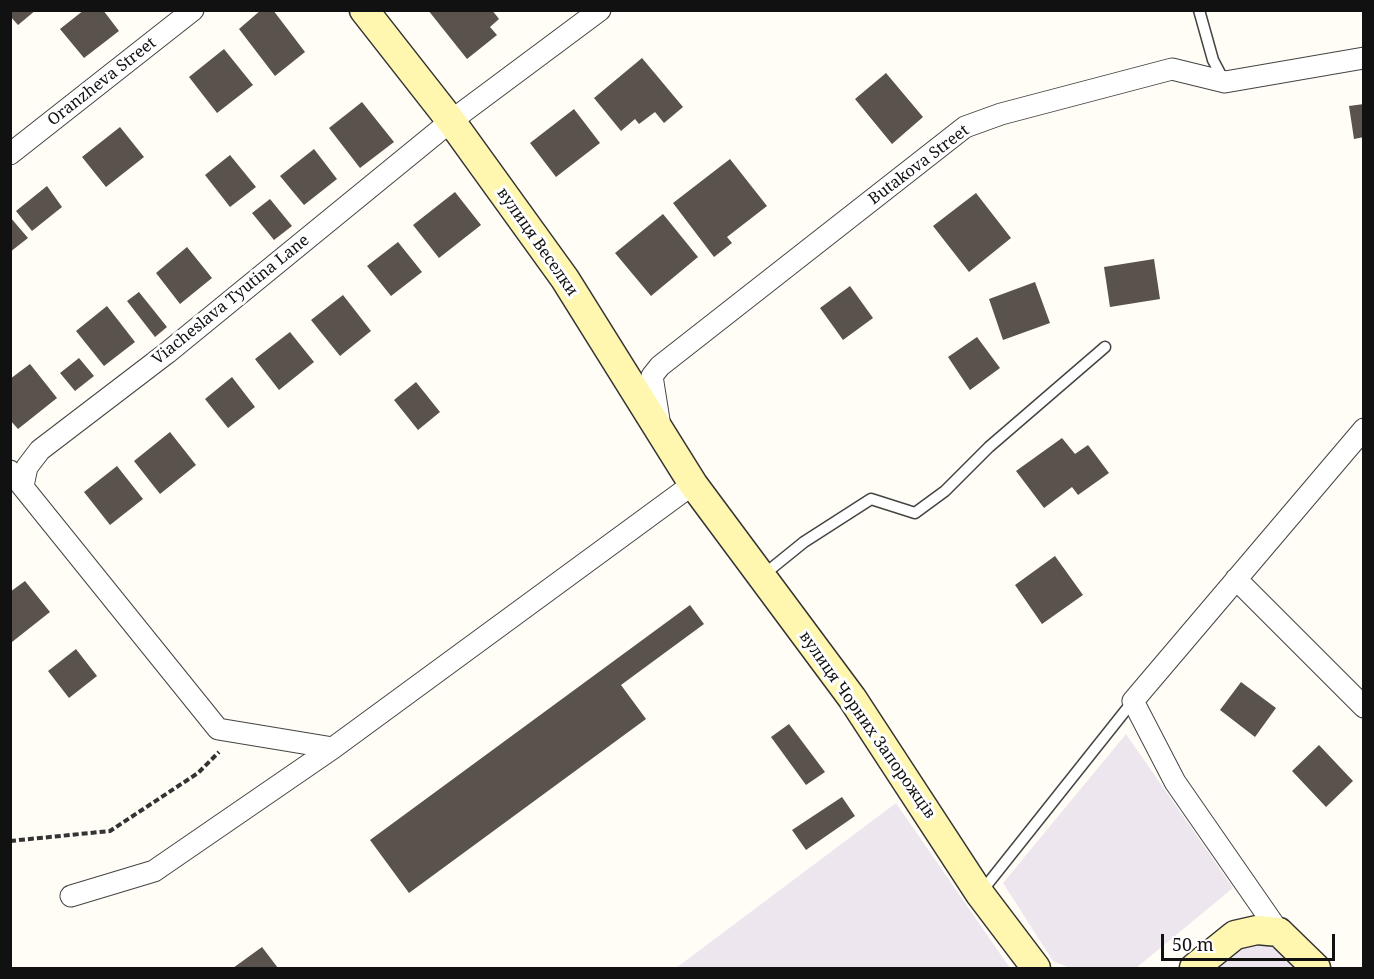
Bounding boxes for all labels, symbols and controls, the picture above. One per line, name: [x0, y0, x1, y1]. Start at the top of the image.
street label: Oranzheva Street: [44, 34, 160, 130]
street label: Butakova Street: [865, 121, 973, 209]
street label: вулиця Веселки: [492, 184, 582, 300]
street label: Viacheslava Tyutina Lane: [149, 231, 313, 369]
street label: вулиця Чорних Запорожців: [795, 628, 939, 822]
scale bar: [1164, 922, 1338, 960]
text: 50 m: [1172, 932, 1214, 956]

